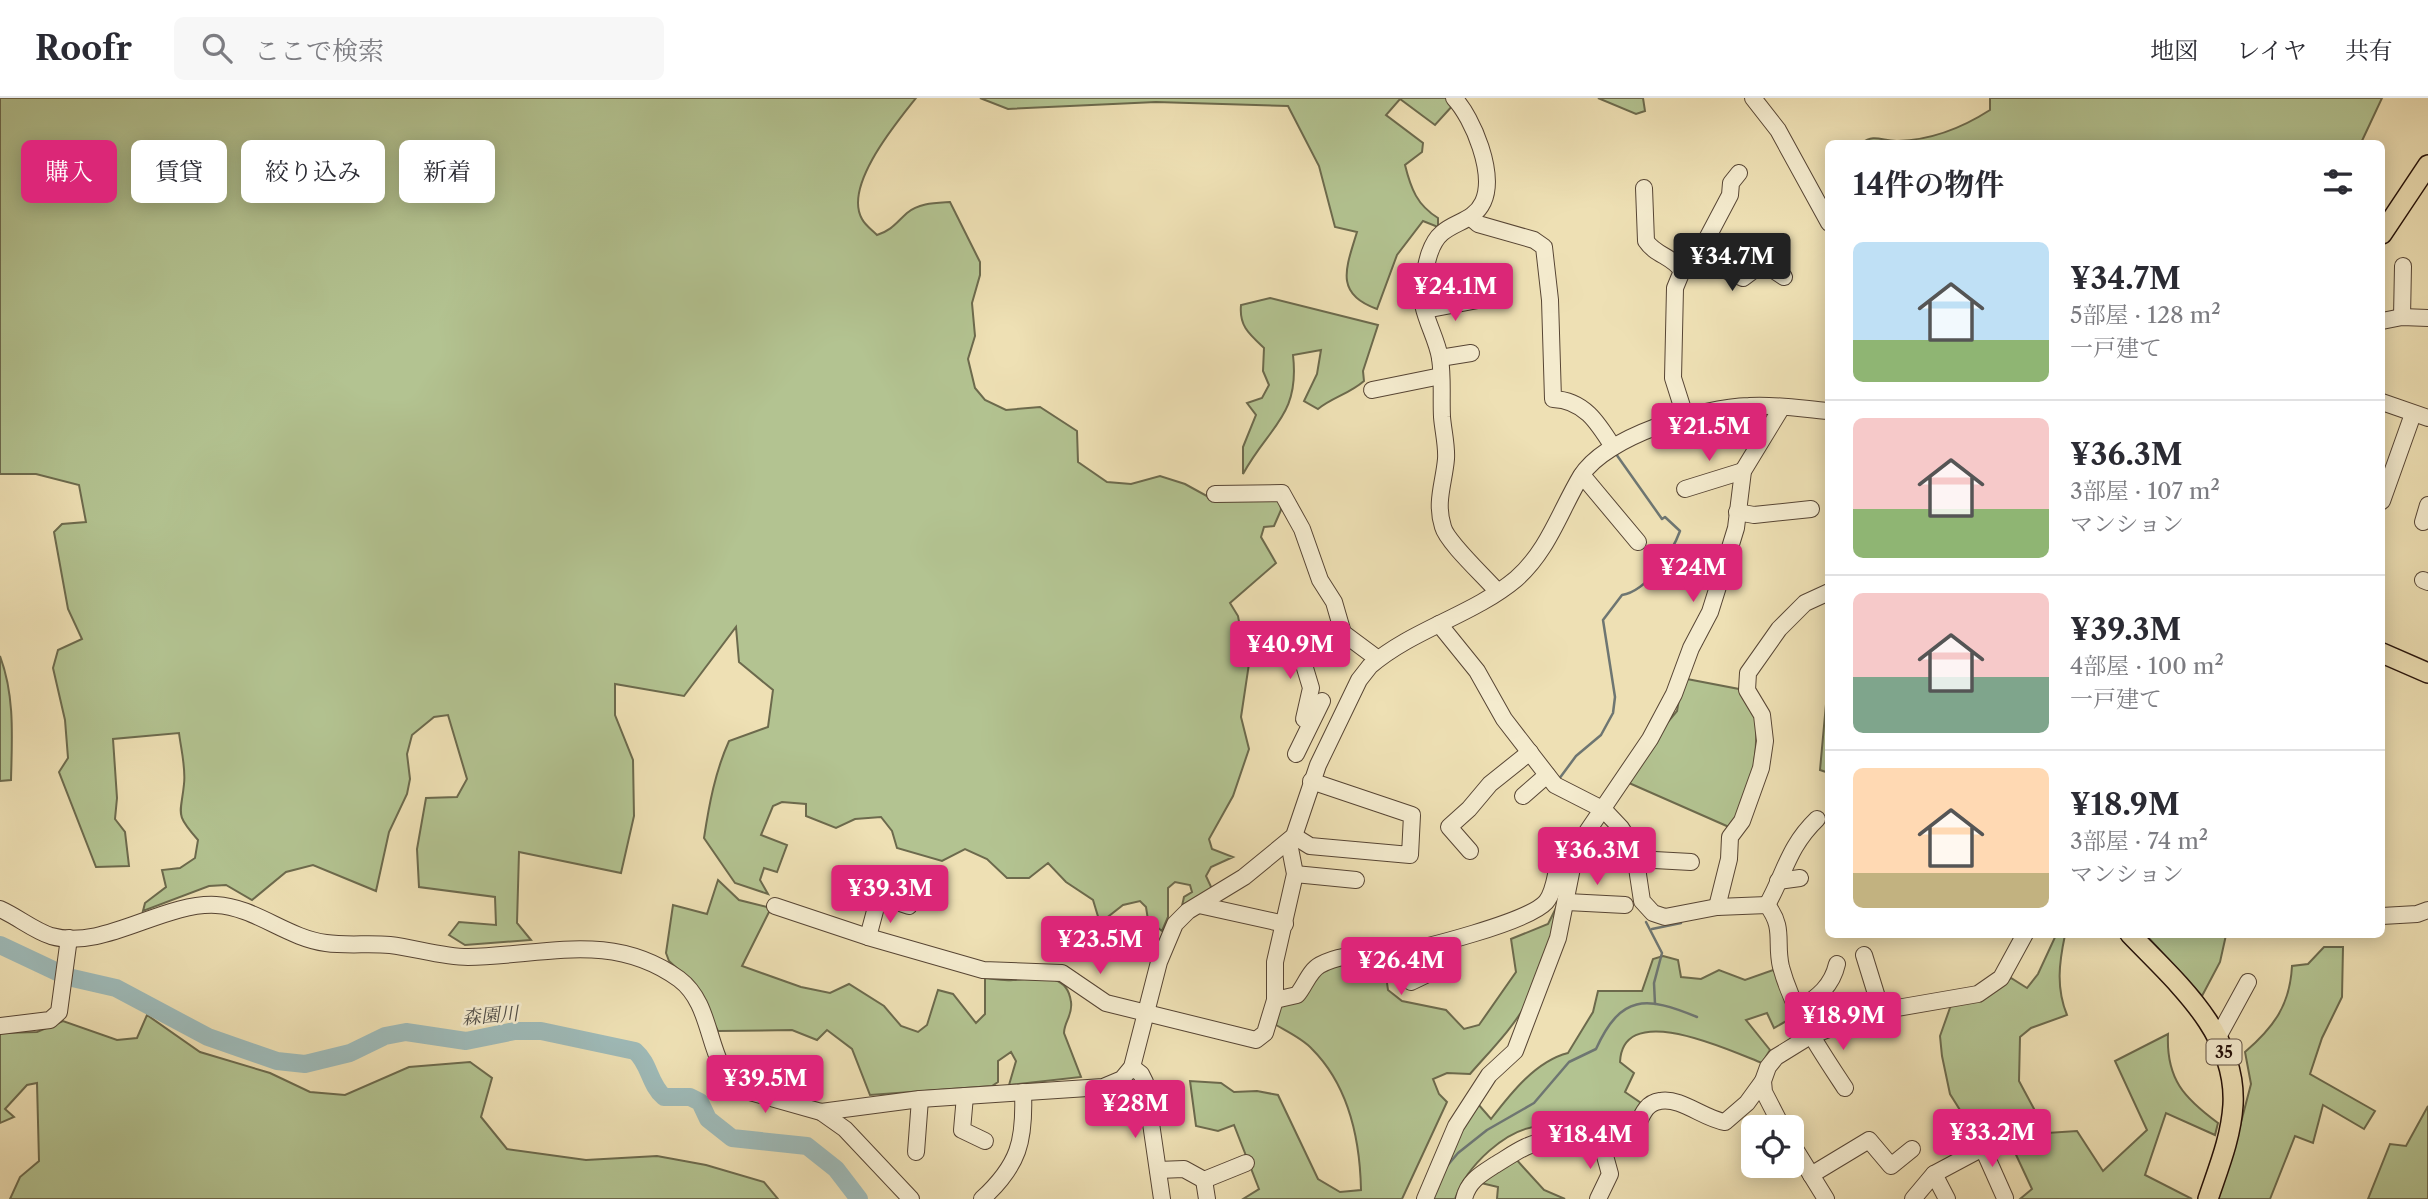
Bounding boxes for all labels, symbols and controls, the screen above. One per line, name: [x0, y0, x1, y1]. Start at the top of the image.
search box: [174, 17, 664, 80]
text: Roofr: [35, 28, 132, 69]
icon: search: [198, 29, 236, 67]
text: ここで検索: [254, 35, 384, 67]
text: 地図: [2150, 36, 2198, 65]
text: レイヤ: [2236, 36, 2307, 65]
text: 共有: [2345, 36, 2393, 65]
chip: 購入: [21, 140, 117, 203]
chip: 賃貸: [131, 140, 227, 203]
chip: 絞り込み: [241, 140, 385, 203]
chip: 新着: [399, 140, 495, 203]
icon: filters: [2319, 163, 2357, 201]
text: 14件の物件: [1853, 166, 2004, 203]
pin: ¥34.7M: [1675, 234, 1789, 293]
text: ¥34.7M: [1690, 242, 1774, 270]
text: ¥34.7M: [2070, 260, 2181, 297]
pin: ¥24.1M: [1398, 264, 1512, 323]
icon: home: [1909, 270, 1993, 354]
text: ¥24.1M: [1413, 272, 1497, 300]
text: 5部屋 · 128 m²: [2070, 301, 2221, 329]
text: 一戸建て: [2070, 334, 2162, 362]
pin: ¥21.5M: [1652, 404, 1766, 463]
text: ¥21.5M: [1667, 412, 1751, 440]
text: ¥36.3M: [2070, 436, 2183, 473]
icon: home: [1909, 446, 1993, 530]
text: 3部屋 · 107 m²: [2070, 477, 2220, 505]
text: マンション: [2070, 510, 2184, 538]
pin: ¥24M: [1652, 545, 1734, 604]
text: ¥24M: [1659, 553, 1727, 581]
text: ¥39.3M: [2070, 611, 2181, 648]
icon: home: [1909, 621, 1993, 705]
pin: ¥40.9M: [1233, 622, 1347, 681]
text: ¥40.9M: [1246, 630, 1334, 658]
text: 4部屋 · 100 m²: [2070, 652, 2224, 680]
text: 一戸建て: [2070, 685, 2162, 713]
text: ¥18.9M: [2070, 786, 2180, 823]
icon: home: [1909, 796, 1993, 880]
text: 3部屋 · 74 m²: [2070, 827, 2208, 855]
pin: ¥36.3M: [1540, 828, 1654, 887]
text: ¥36.3M: [1554, 836, 1640, 864]
text: マンション: [2070, 860, 2184, 888]
pin: ¥39.3M: [833, 866, 947, 925]
text: ¥39.3M: [847, 874, 933, 902]
pin: ¥23.5M: [1043, 916, 1157, 976]
text: ¥23.5M: [1057, 925, 1143, 953]
pin: ¥26.4M: [1344, 937, 1458, 997]
text: ¥26.4M: [1357, 946, 1445, 974]
pin: ¥18.9M: [1786, 992, 1900, 1052]
water label: 森園川: [461, 1001, 521, 1029]
text: ¥18.9M: [1801, 1001, 1885, 1029]
road number: 35: [2206, 1040, 2242, 1064]
pin: ¥39.5M: [708, 1056, 822, 1115]
text: ¥39.5M: [722, 1064, 808, 1092]
pin: ¥28M: [1094, 1080, 1176, 1140]
text: ¥28M: [1101, 1089, 1169, 1117]
pin: ¥33.2M: [1935, 1110, 2049, 1169]
pin: ¥18.4M: [1533, 1112, 1647, 1171]
map controls: [1741, 1115, 1804, 1178]
button: locate: [1741, 1115, 1804, 1178]
text: ¥33.2M: [1949, 1118, 2035, 1146]
text: ¥18.4M: [1548, 1120, 1632, 1148]

